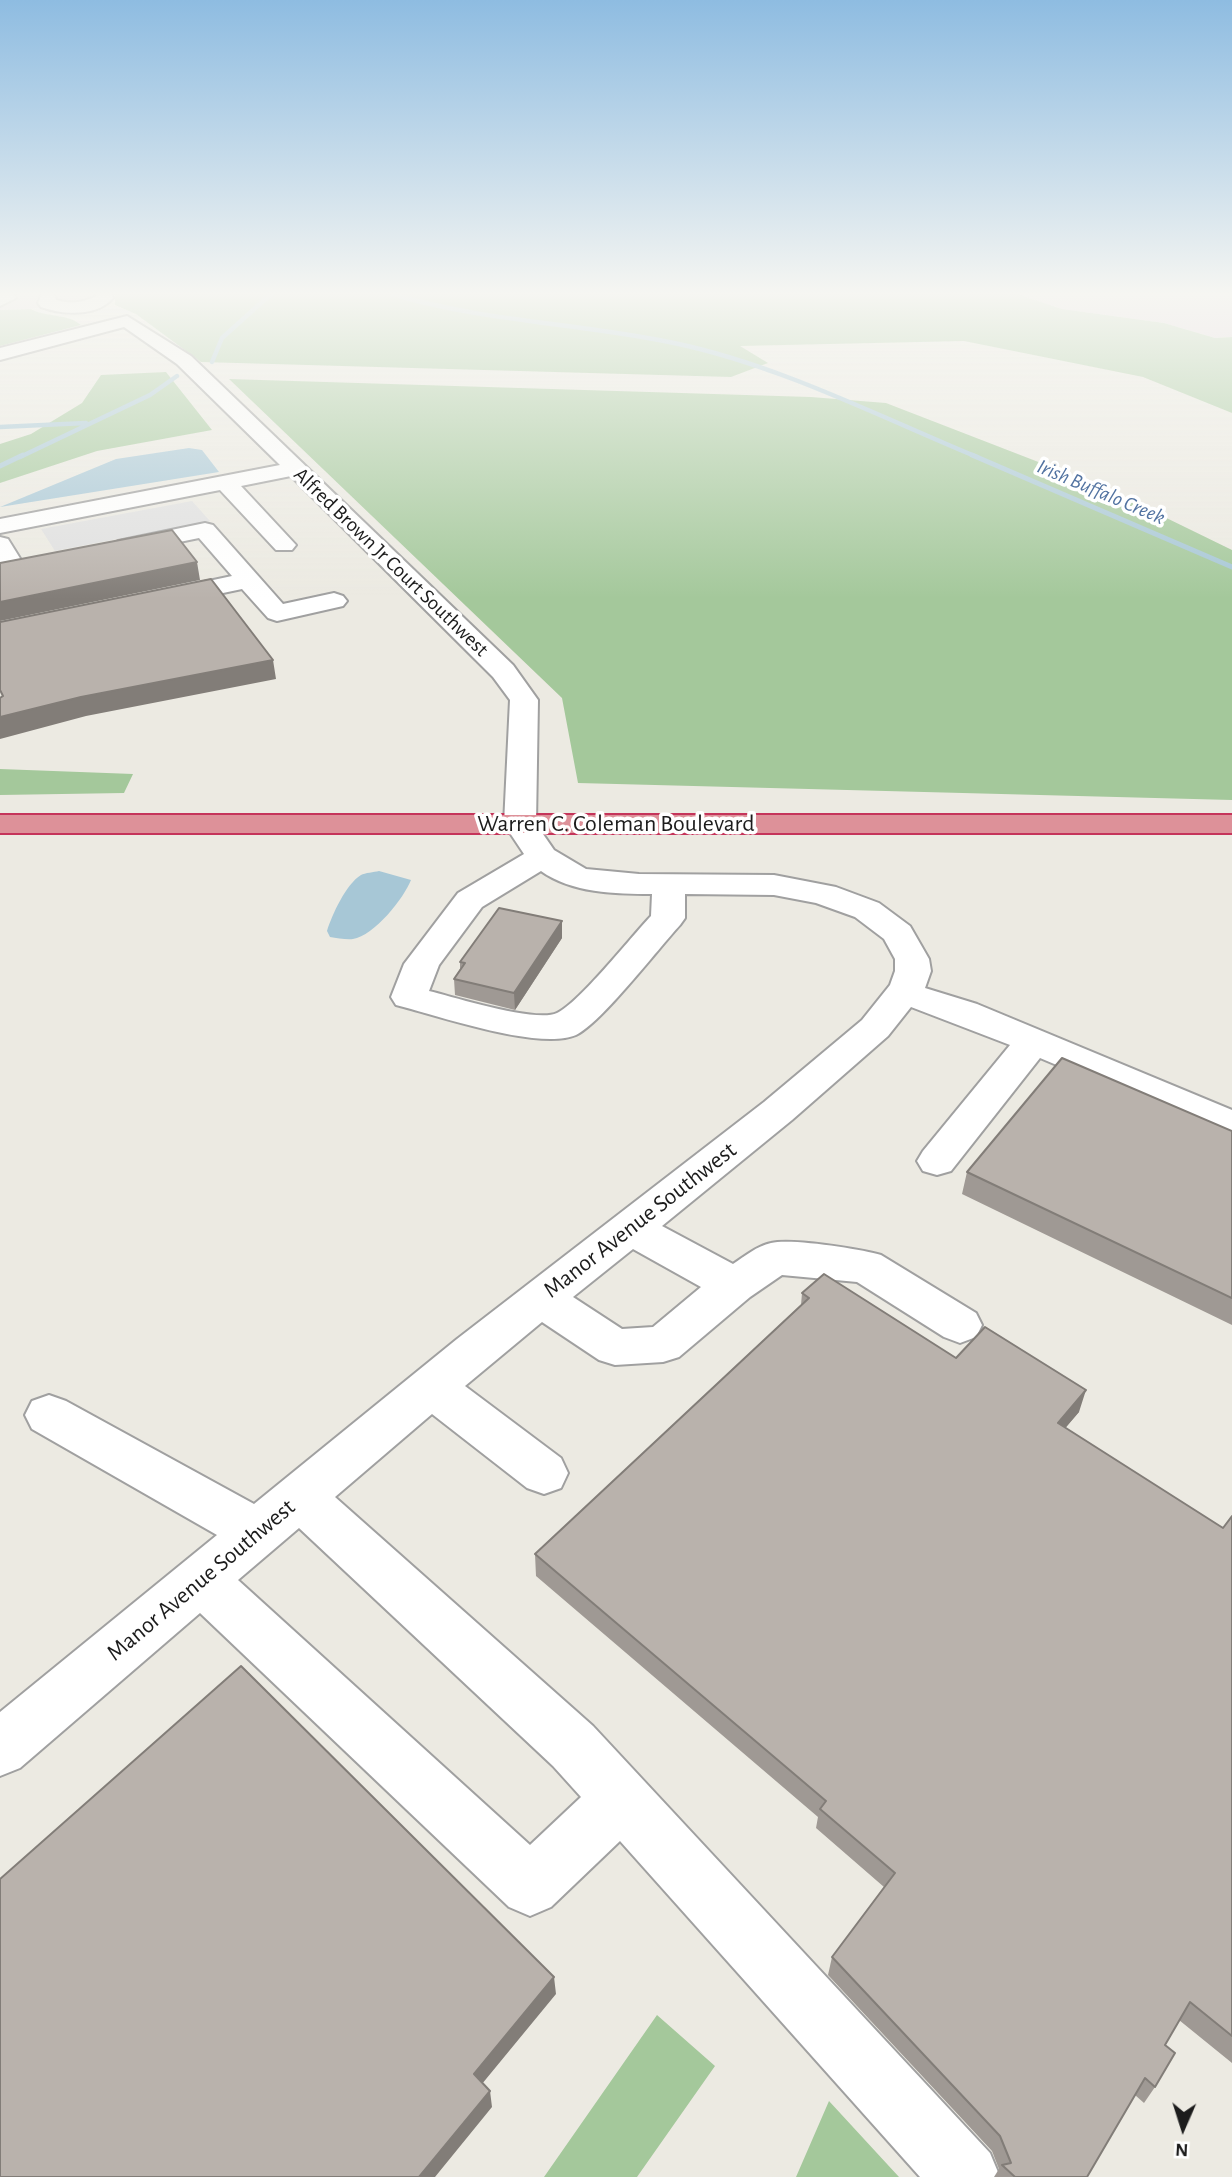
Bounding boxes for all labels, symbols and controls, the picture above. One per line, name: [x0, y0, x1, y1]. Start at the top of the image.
water label: Irish Buffalo Creek: [1033, 454, 1169, 530]
street label: Alfred Brown Jr Court Southwest: [288, 462, 494, 662]
street label: Warren C. Coleman Boulevard: [477, 810, 755, 838]
street label: Manor Avenue Southwest: [538, 1136, 742, 1304]
street label: Manor Avenue Southwest: [101, 1493, 301, 1667]
north arrow: [1148, 2093, 1218, 2163]
text: N: [1175, 2140, 1189, 2159]

